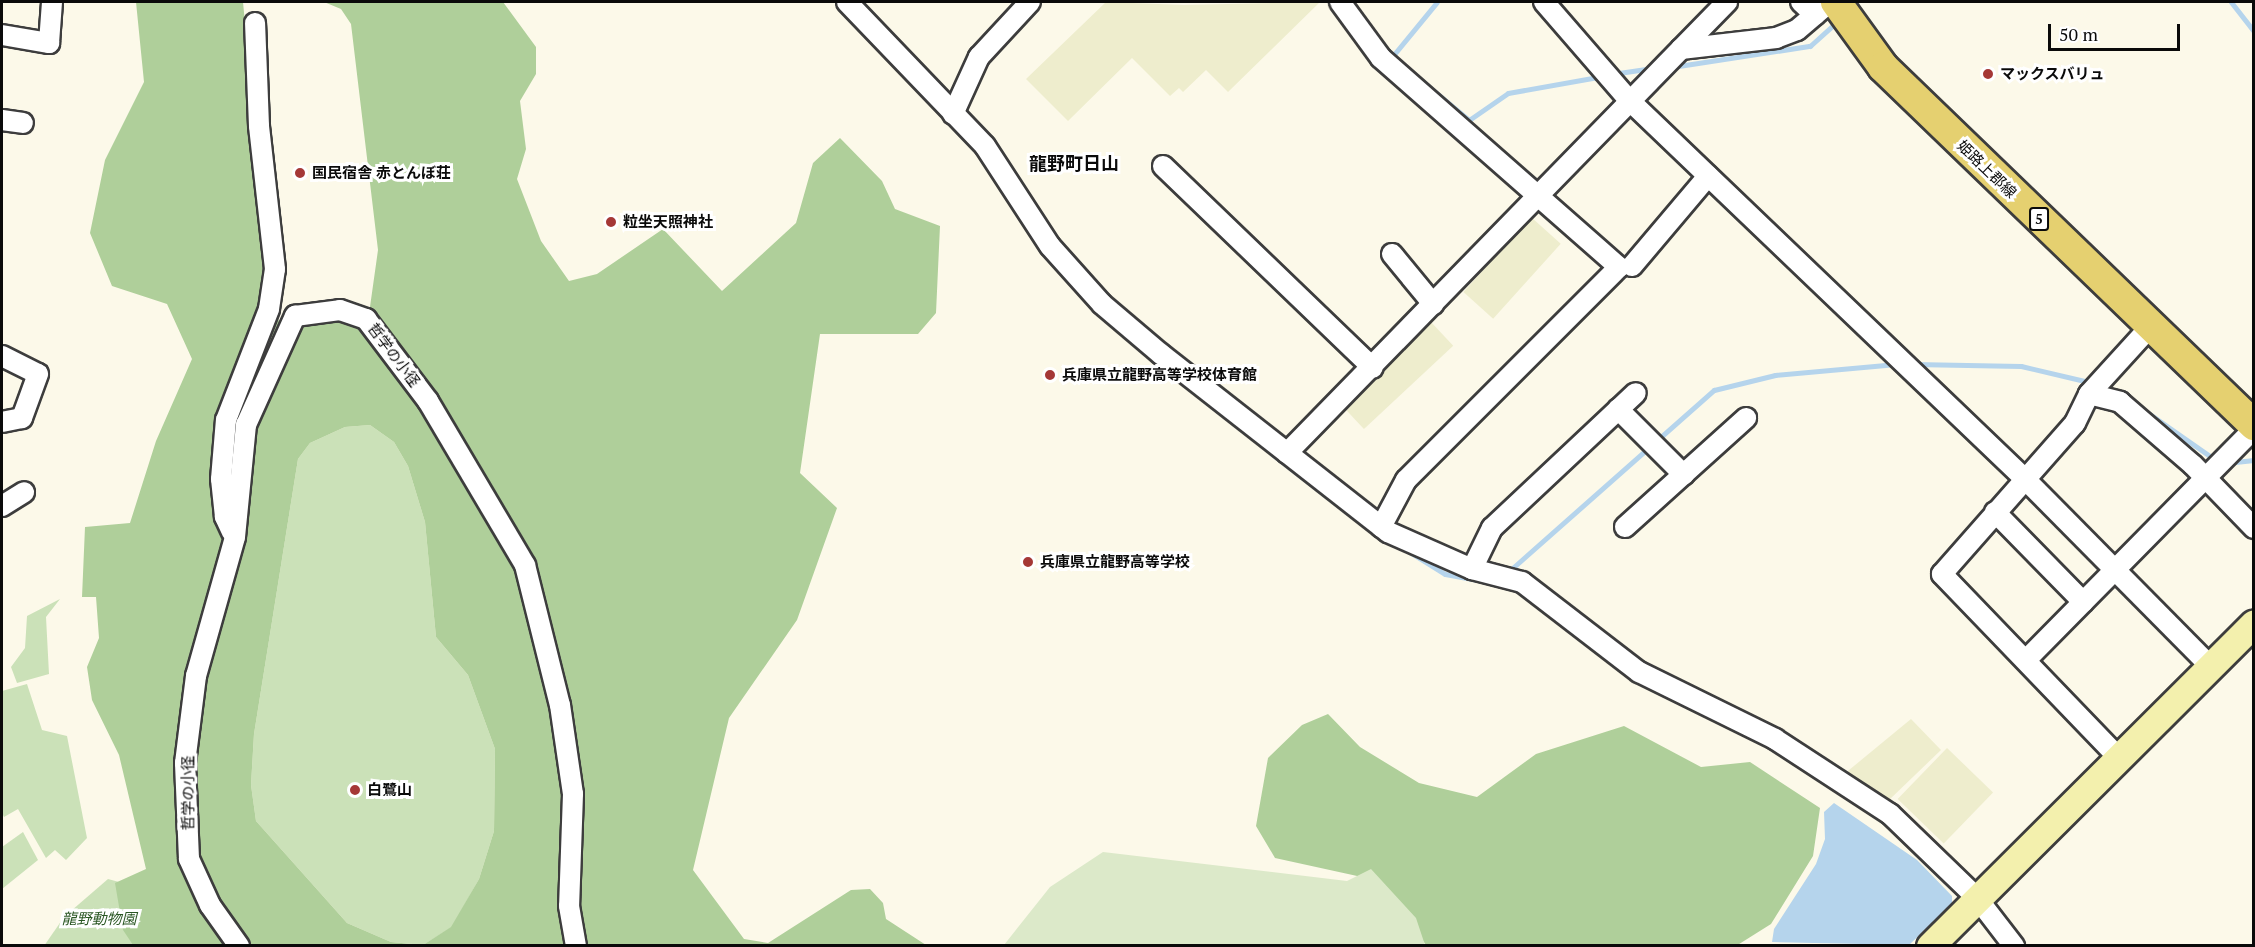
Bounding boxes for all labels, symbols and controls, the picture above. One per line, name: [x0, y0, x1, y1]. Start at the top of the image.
scale bar: [2051, 12, 2183, 50]
text: 50 m: [2059, 22, 2098, 46]
place label: マックスバリュ: [2000, 65, 2105, 83]
marker: マックスバリュ: [1981, 67, 1995, 81]
street label: 姫路上郡線: [1954, 136, 2020, 202]
district label: 龍野町日山: [1029, 152, 1119, 174]
place label: 国民宿舎 赤とんぼ荘: [312, 164, 451, 182]
marker: 国民宿舎 赤とんぼ荘: [293, 166, 307, 180]
road number: 5: [2028, 208, 2050, 230]
place label: 粒坐天照神社: [623, 213, 713, 231]
marker: 粒坐天照神社: [604, 215, 618, 229]
street label: 哲学の小径: [364, 320, 424, 390]
place label: 兵庫県立龍野高等学校体育館: [1062, 366, 1257, 384]
marker: 兵庫県立龍野高等学校体育館: [1043, 368, 1057, 382]
place label: 兵庫県立龍野高等学校: [1040, 553, 1190, 571]
marker: 兵庫県立龍野高等学校: [1021, 555, 1035, 569]
street label: 哲学の小径: [179, 756, 197, 830]
place label: 白鷺山: [367, 781, 412, 799]
marker: 白鷺山: [348, 783, 362, 797]
park label: 龍野動物園: [62, 910, 136, 928]

